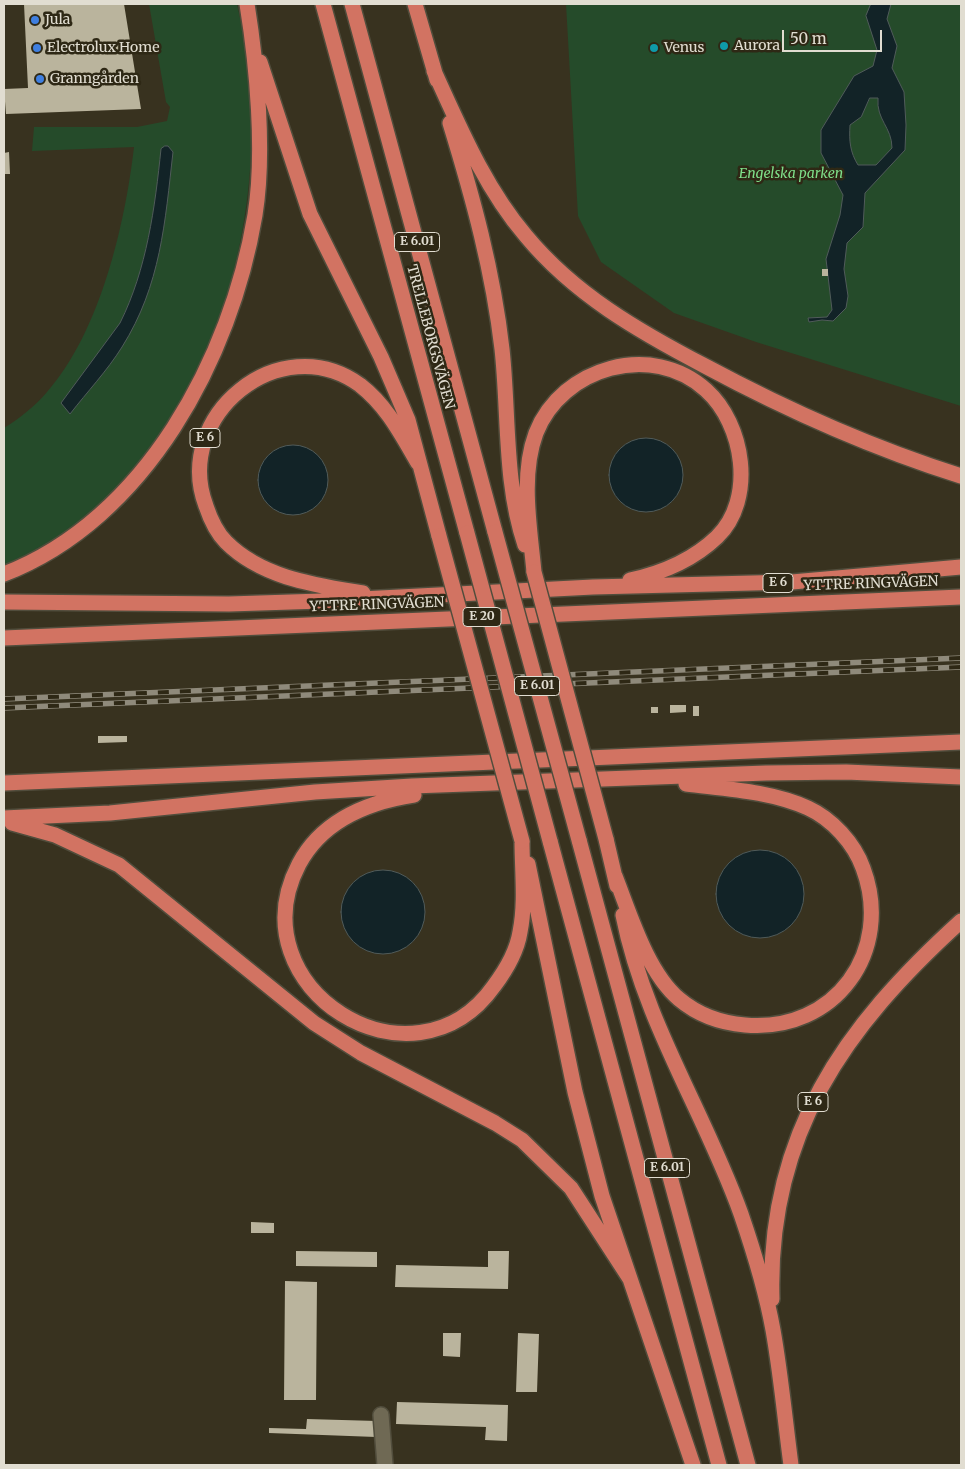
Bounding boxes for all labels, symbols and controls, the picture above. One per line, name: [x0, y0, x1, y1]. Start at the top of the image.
place label: Jula: [45, 12, 70, 28]
marker: Jula: [29, 14, 41, 26]
scale bar: [785, 20, 885, 52]
text: 50 m: [790, 29, 827, 48]
place label: Aurora: [734, 38, 780, 54]
place label: Electrolux Home: [47, 40, 159, 56]
place label: Venus: [664, 40, 704, 56]
marker: Aurora: [718, 40, 730, 52]
marker: Electrolux Home: [31, 42, 43, 54]
marker: Venus: [648, 42, 660, 54]
place label: Granngården: [50, 71, 139, 87]
marker: Granngården: [34, 73, 46, 85]
park label: Engelska parken: [739, 166, 843, 182]
road number: E 6.01: [394, 232, 440, 252]
street label: TRELLEBORGSVÄGEN: [403, 263, 457, 411]
road number: E 6: [190, 428, 220, 448]
street label: YTTRE RINGVÄGEN: [803, 573, 939, 595]
road number: E 6: [763, 574, 793, 592]
street label: YTTRE RINGVÄGEN: [309, 594, 445, 616]
road number: E 20: [463, 608, 501, 626]
road number: E 6.01: [514, 676, 560, 696]
road number: E 6: [798, 1092, 828, 1112]
road number: E 6.01: [644, 1158, 690, 1178]

